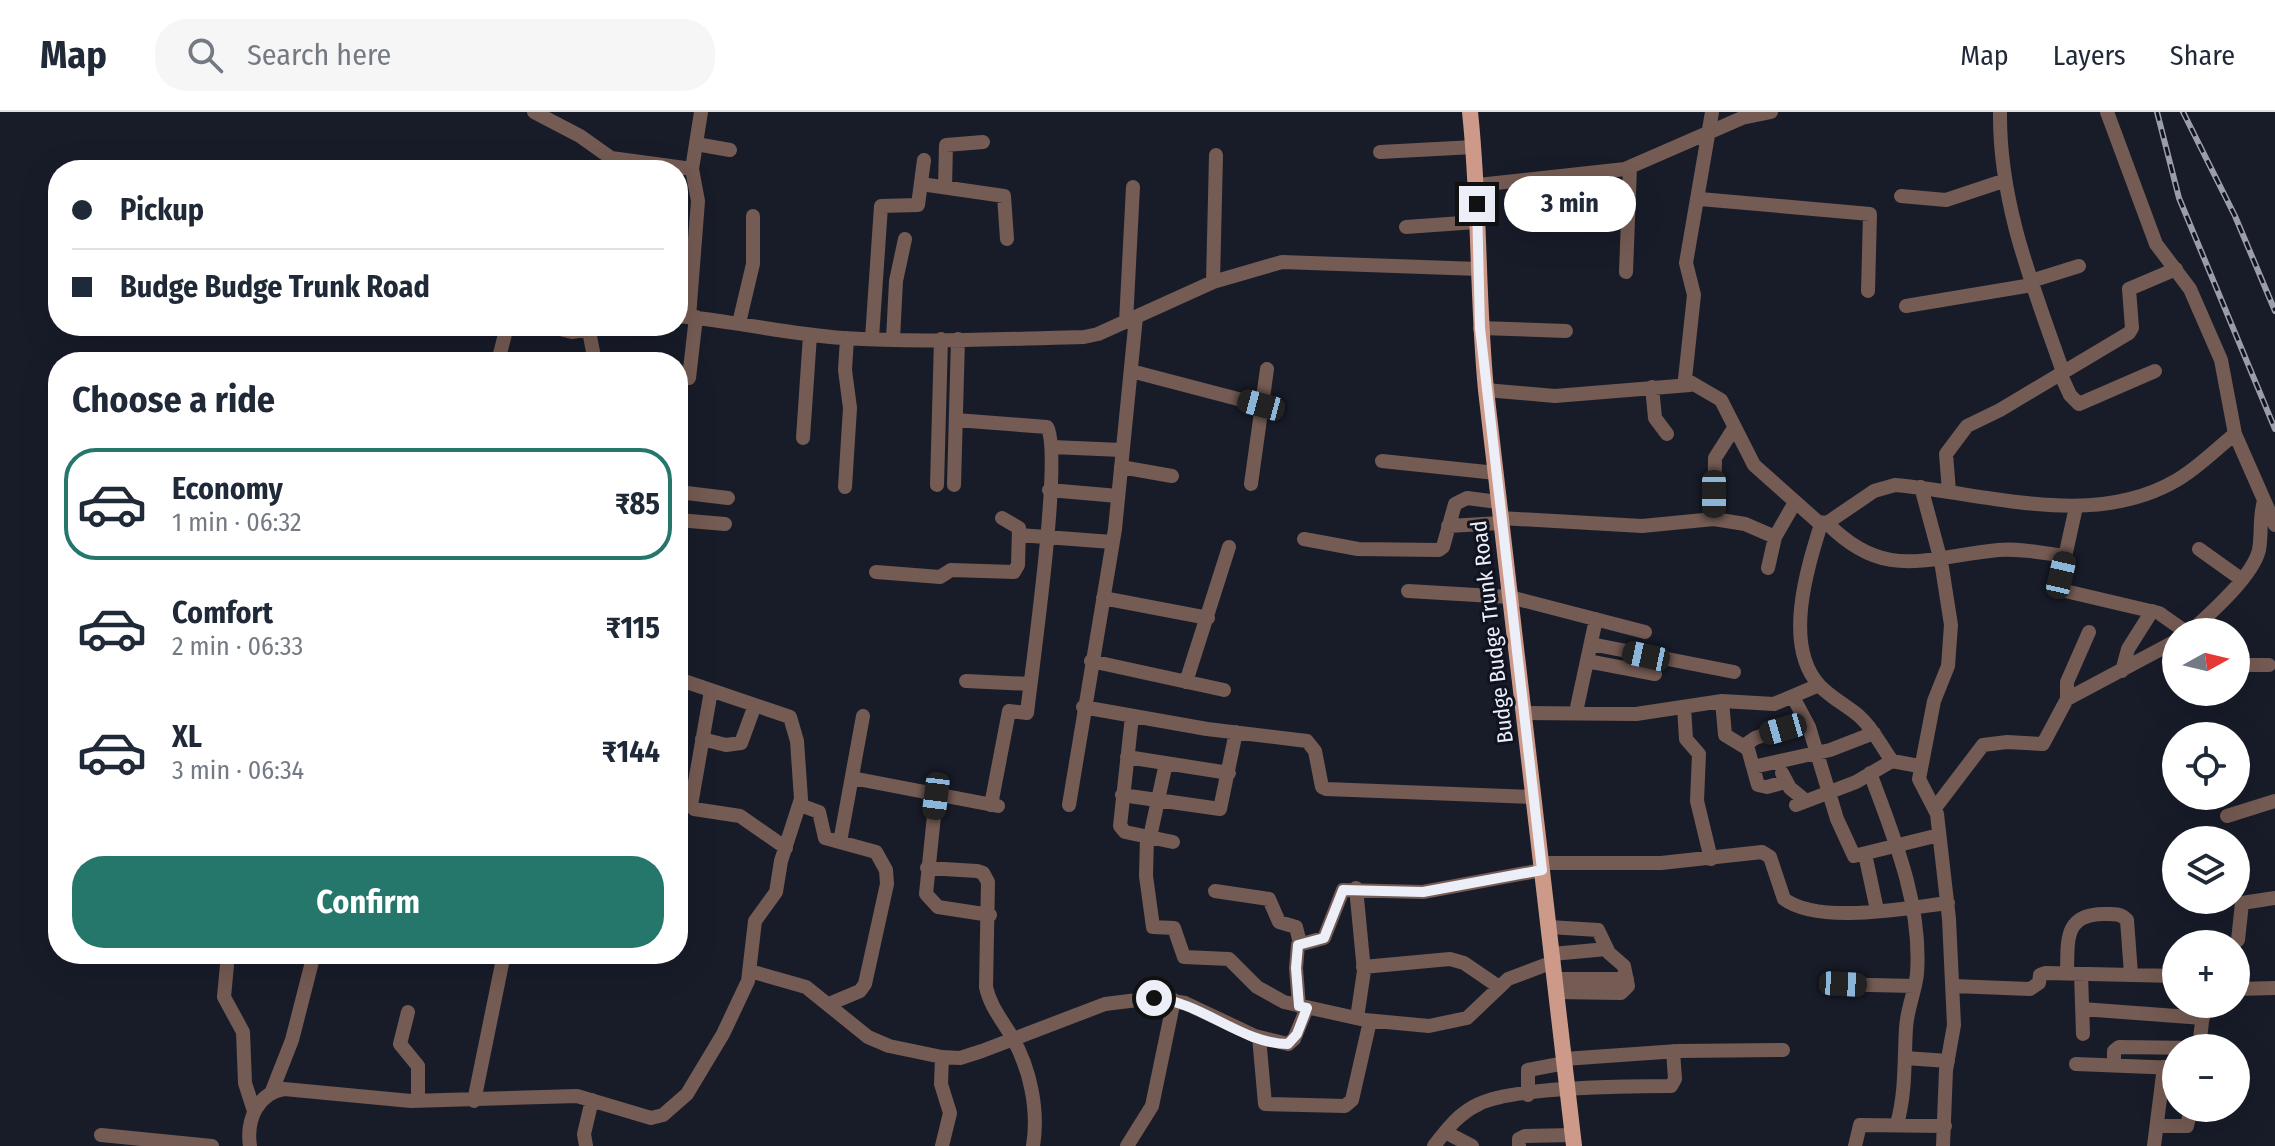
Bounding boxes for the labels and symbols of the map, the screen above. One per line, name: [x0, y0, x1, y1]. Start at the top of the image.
callout: 3 min: [1505, 176, 1637, 232]
route end: [1459, 186, 1495, 222]
car: [1235, 387, 1287, 423]
car: [1702, 470, 1726, 518]
street label: Budge Budge Trunk Road: [1465, 519, 1519, 745]
car: [2044, 549, 2078, 601]
north arrow: [2162, 618, 2250, 706]
car: [1620, 639, 1672, 673]
car: [1757, 711, 1809, 747]
car: [921, 771, 951, 821]
car: [1818, 971, 1868, 997]
route start: [1136, 980, 1172, 1016]

